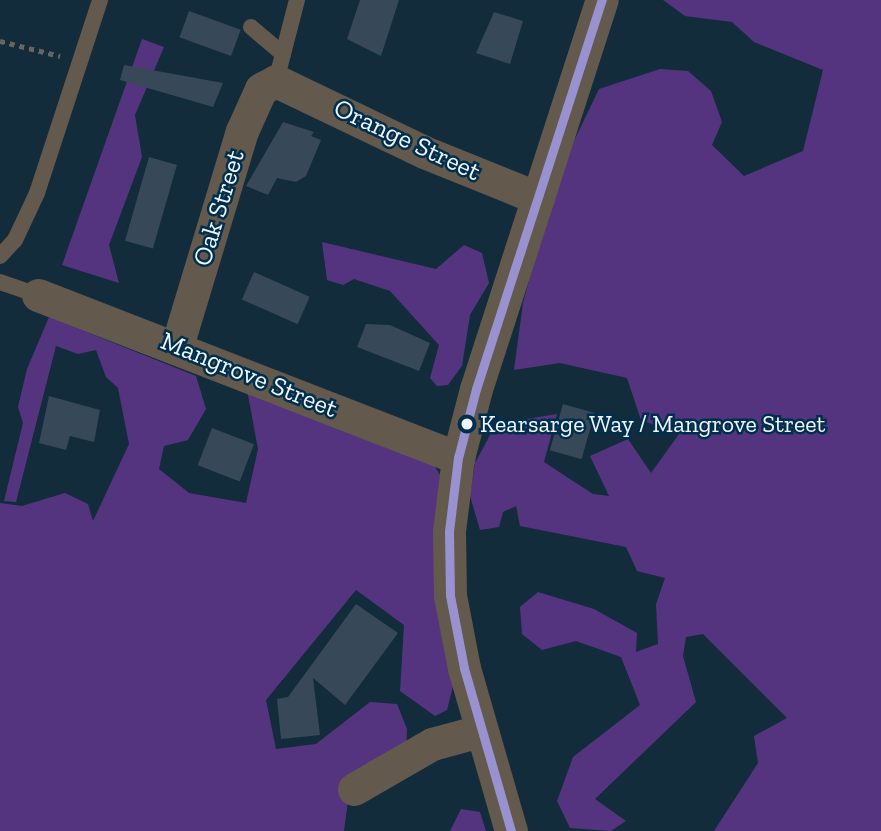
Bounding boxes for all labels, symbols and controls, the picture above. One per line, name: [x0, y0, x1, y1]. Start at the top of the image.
street label: Orange Street: [329, 92, 485, 188]
street label: Oak Street: [187, 146, 251, 270]
street label: Mangrove Street: [156, 325, 342, 425]
place label: Kearsarge Way / Mangrove Street: [480, 410, 827, 438]
marker: Kearsarge Way / Mangrove Street: [460, 417, 474, 431]

